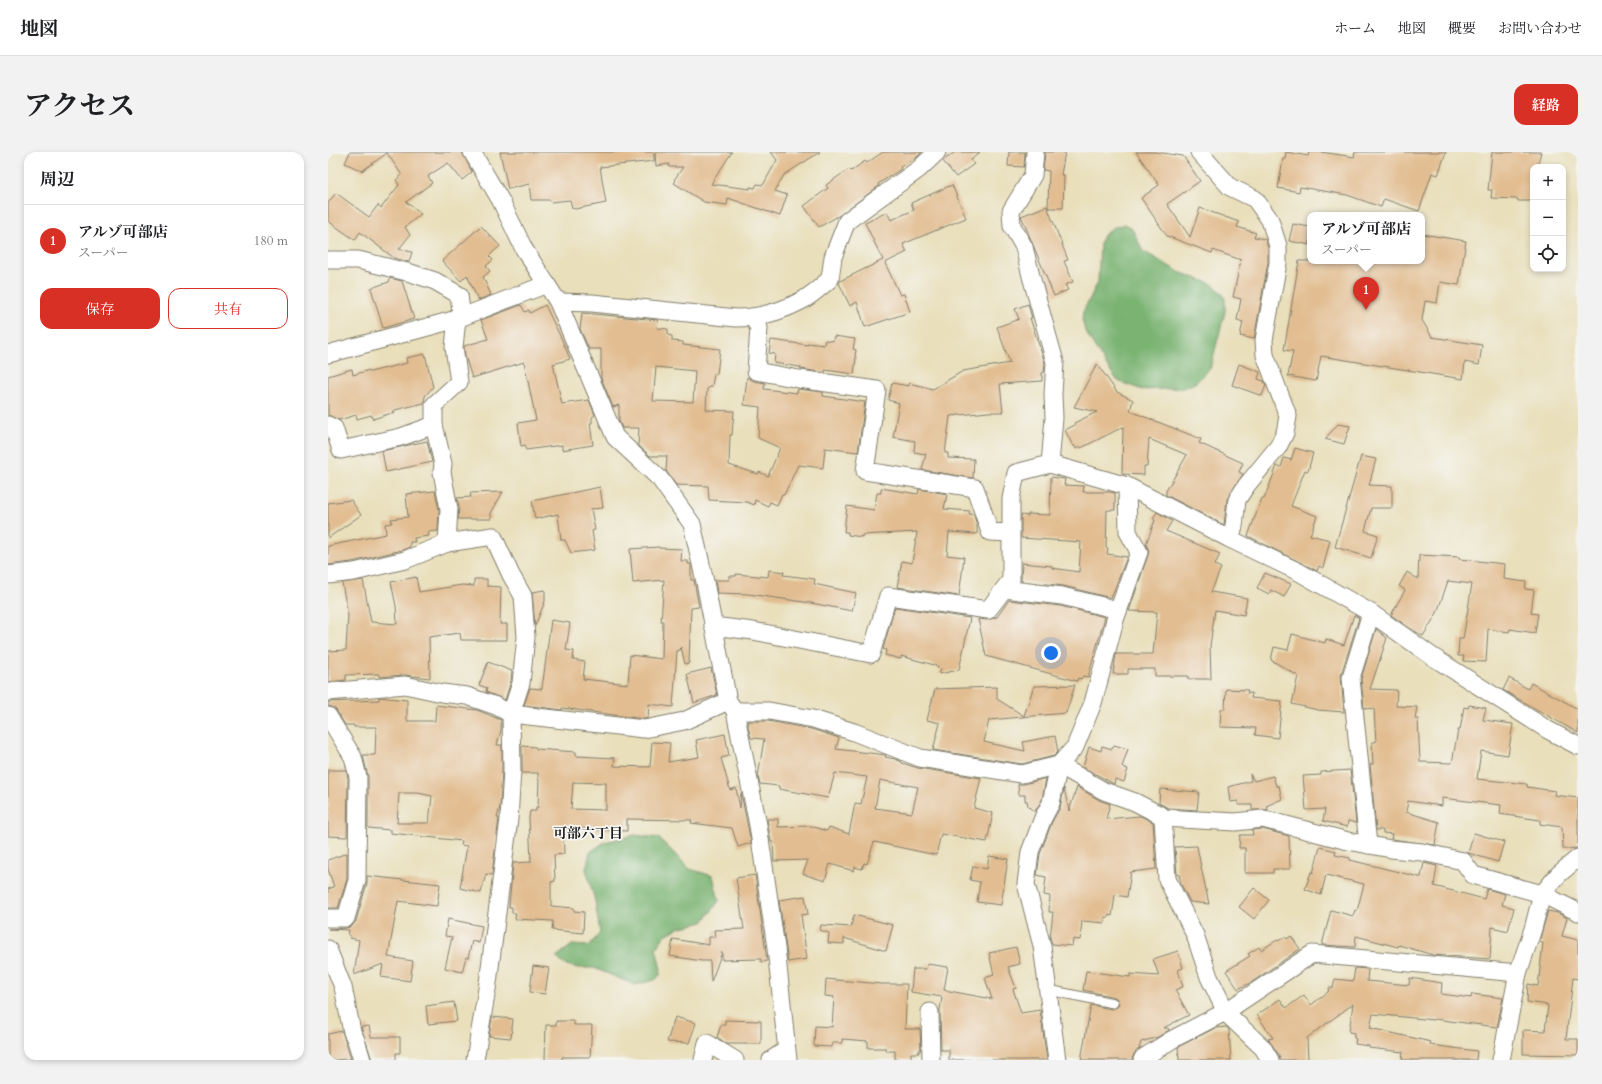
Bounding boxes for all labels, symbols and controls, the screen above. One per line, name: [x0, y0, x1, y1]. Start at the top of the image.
text: 地図: [20, 16, 58, 42]
text: ホーム: [1334, 19, 1376, 38]
text: 地図: [1398, 19, 1426, 38]
text: 概要: [1448, 19, 1476, 38]
text: お問い合わせ: [1498, 19, 1582, 38]
button: 経路: [1514, 84, 1578, 125]
text: アクセス: [24, 87, 135, 125]
map controls: [1530, 164, 1566, 272]
button: +: [1530, 164, 1566, 200]
text: 周辺: [40, 168, 74, 191]
button: −: [1530, 200, 1566, 236]
popup: [1307, 212, 1425, 264]
text: アルゾ可部店: [1321, 219, 1411, 239]
text: アルゾ可部店: [78, 222, 167, 242]
text: 1: [50, 232, 56, 250]
text: 180 m: [254, 232, 288, 250]
button: locate: [1530, 236, 1566, 272]
text: スーパー: [1321, 241, 1372, 259]
text: スーパー: [78, 244, 129, 262]
pin: 1: [1353, 277, 1379, 310]
button: 保存: [40, 288, 160, 329]
button: 共有: [168, 288, 288, 329]
your location: [1041, 643, 1061, 663]
district label: 可部六丁目: [553, 824, 623, 843]

